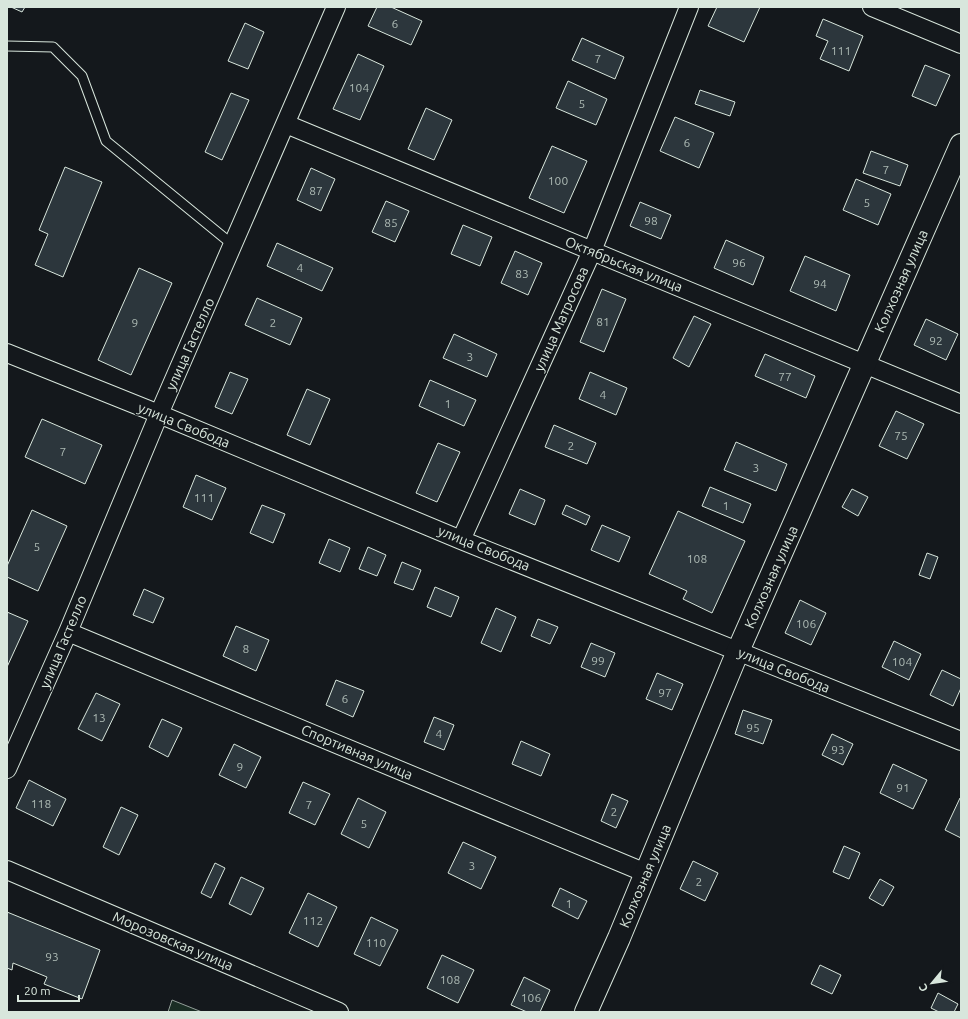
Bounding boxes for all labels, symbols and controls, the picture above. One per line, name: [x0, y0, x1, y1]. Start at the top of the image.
house number: 6: [392, 17, 399, 30]
house number: 111: [831, 44, 851, 57]
house number: 7: [595, 52, 601, 65]
house number: 104: [349, 81, 369, 94]
house number: 5: [579, 97, 585, 110]
house number: 6: [684, 136, 691, 149]
house number: 7: [883, 163, 889, 176]
house number: 100: [548, 174, 568, 187]
house number: 87: [309, 184, 323, 197]
house number: 5: [864, 196, 870, 209]
house number: 98: [644, 214, 658, 227]
house number: 85: [384, 216, 398, 229]
street label: Колхозная улица: [871, 227, 931, 335]
street label: Октябрьская улица: [563, 233, 685, 295]
house number: 96: [732, 256, 746, 269]
house number: 4: [297, 261, 304, 274]
street label: улица Матросова: [531, 264, 591, 374]
house number: 83: [515, 267, 529, 280]
house number: 94: [813, 277, 827, 290]
street label: улица Гастелло: [162, 295, 218, 393]
house number: 81: [596, 315, 610, 328]
house number: 9: [132, 316, 138, 329]
house number: 2: [270, 316, 276, 329]
house number: 92: [929, 334, 943, 347]
house number: 3: [467, 350, 473, 363]
house number: 77: [778, 370, 792, 383]
house number: 4: [600, 388, 607, 401]
house number: 1: [445, 397, 451, 410]
street label: улица Свобода: [136, 399, 232, 451]
house number: 75: [894, 429, 908, 442]
house number: 2: [568, 439, 574, 452]
house number: 7: [60, 445, 66, 458]
house number: 3: [753, 461, 759, 474]
house number: 111: [194, 491, 214, 504]
house number: 1: [723, 499, 729, 512]
street label: улица Свобода: [436, 522, 532, 574]
street label: Колхозная улица: [741, 523, 801, 631]
house number: 5: [34, 540, 40, 553]
house number: 108: [687, 552, 707, 565]
street label: улица Гастелло: [36, 593, 90, 691]
house number: 106: [796, 617, 816, 630]
house number: 8: [243, 642, 250, 655]
street label: улица Свобода: [736, 644, 832, 696]
house number: 99: [591, 654, 605, 667]
house number: 104: [892, 655, 912, 668]
house number: 97: [658, 686, 672, 699]
house number: 6: [342, 692, 349, 705]
house number: 13: [92, 711, 106, 724]
street label: Спортивная улица: [299, 721, 415, 783]
house number: 95: [746, 721, 760, 734]
house number: 4: [436, 727, 443, 740]
house number: 93: [831, 743, 845, 756]
house number: 9: [237, 760, 243, 773]
house number: 91: [896, 781, 910, 794]
house number: 118: [31, 797, 51, 810]
house number: 7: [306, 798, 312, 811]
house number: 2: [611, 805, 617, 818]
house number: 5: [361, 817, 367, 830]
street label: Колхозная улица: [616, 822, 674, 930]
house number: 3: [469, 859, 475, 872]
house number: 2: [696, 875, 702, 888]
house number: 1: [566, 897, 572, 910]
street label: Морозовская улица: [110, 908, 236, 974]
house number: 112: [303, 914, 323, 927]
house number: 110: [366, 936, 386, 949]
house number: 93: [45, 950, 59, 963]
north arrow: [912, 963, 952, 1003]
house number: 108: [440, 973, 460, 986]
scale bar: [18, 977, 79, 1003]
text: С: [916, 982, 930, 994]
text: 20 m: [24, 984, 51, 997]
house number: 106: [521, 991, 541, 1004]

